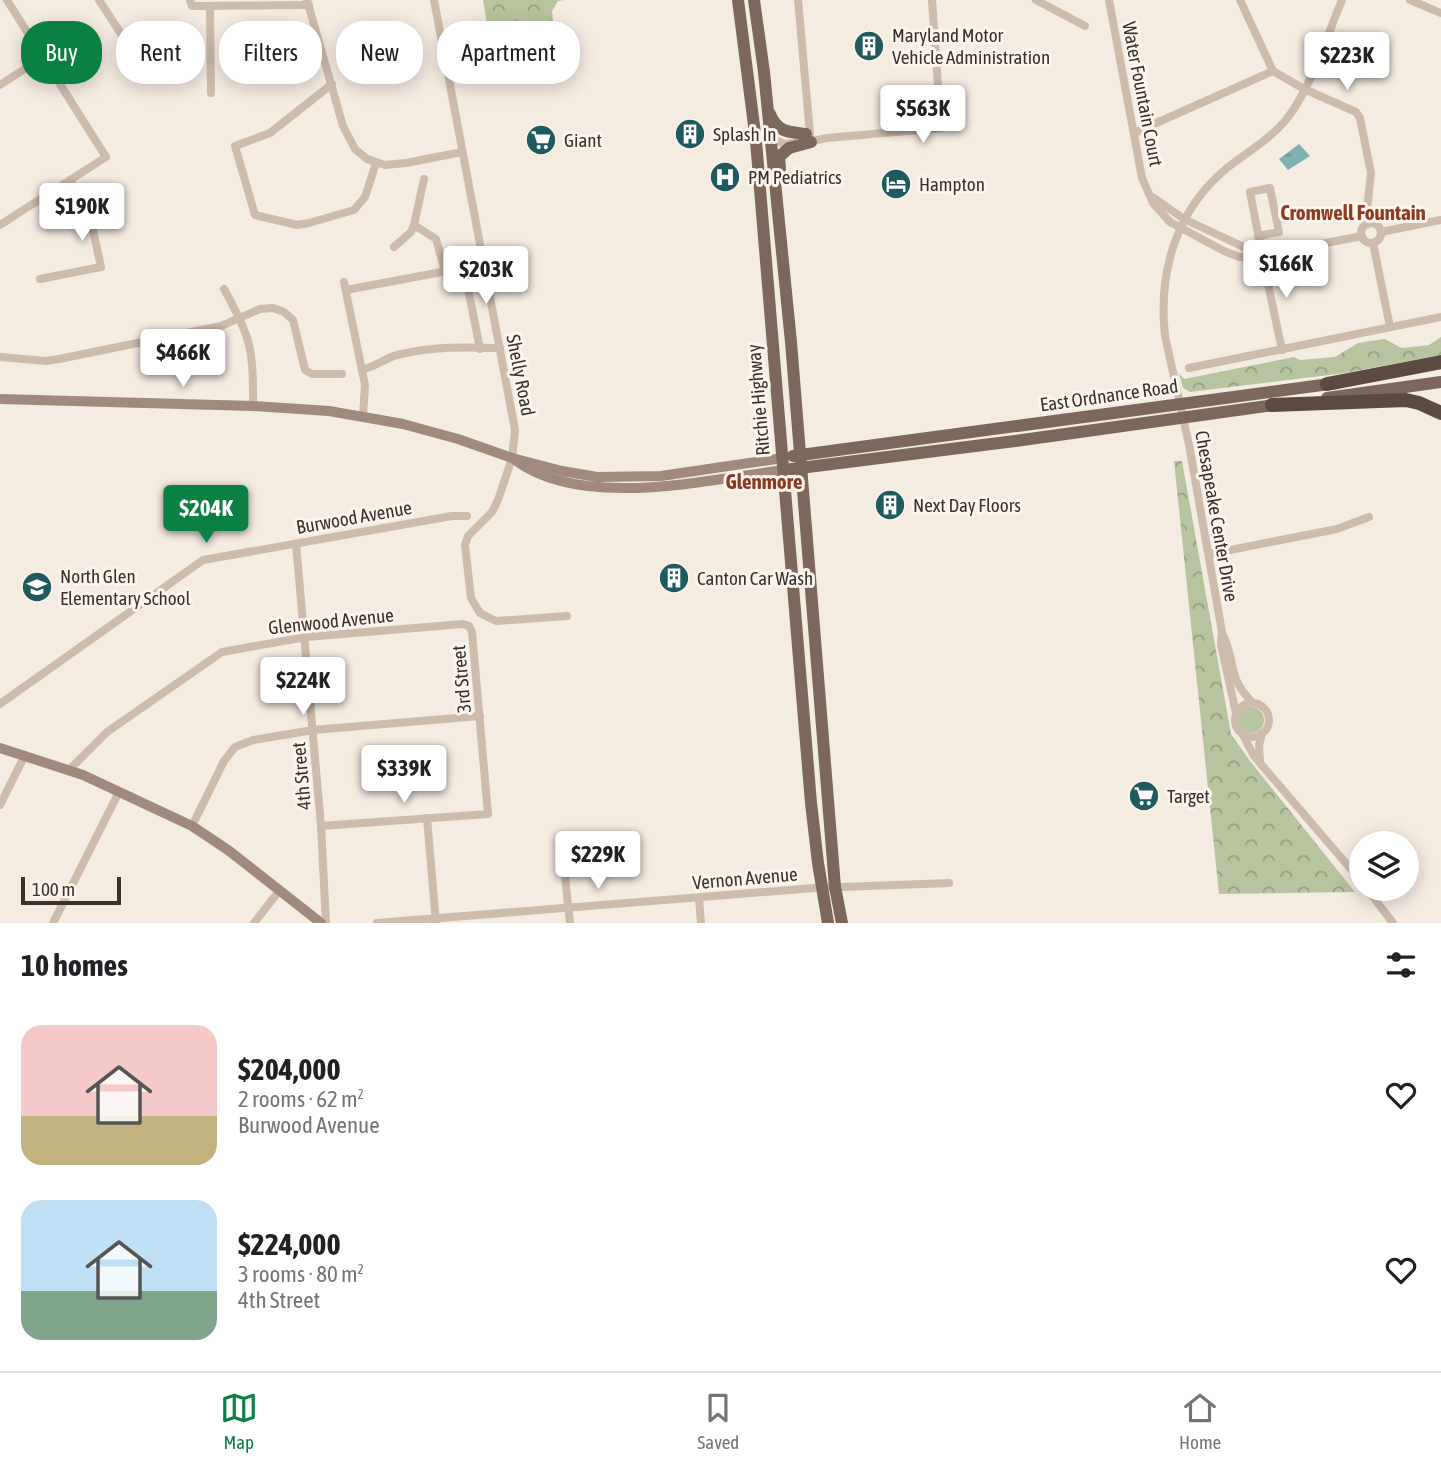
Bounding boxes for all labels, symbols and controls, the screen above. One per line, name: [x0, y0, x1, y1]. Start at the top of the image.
street label: Water Fountain Court: [1118, 20, 1168, 168]
chip: Buy: [21, 21, 102, 84]
chip: Rent: [116, 21, 205, 84]
chip: Filters: [219, 21, 322, 84]
chip: New: [336, 21, 423, 84]
chip: Apartment: [437, 21, 580, 84]
place label: Maryland Motor Vehicle Administration: [892, 24, 1050, 68]
building icon: Maryland Motor Vehicle Administration: [852, 29, 886, 63]
pin: $223K: [1298, 32, 1396, 92]
text: $223K: [1320, 42, 1374, 68]
pin: $563K: [874, 86, 972, 145]
text: $563K: [896, 95, 950, 121]
building icon: Splash In: [673, 117, 707, 151]
supermarket icon: Giant: [524, 123, 558, 157]
place label: Splash In: [713, 123, 776, 145]
place label: Giant: [564, 129, 602, 151]
hospital icon: PM Pediatrics: [708, 160, 742, 194]
place label: PM Pediatrics: [748, 166, 842, 188]
hotel icon: Hampton: [879, 167, 913, 201]
place label: Hampton: [919, 173, 985, 195]
pin: $190K: [33, 184, 131, 243]
text: $190K: [55, 193, 109, 219]
district label: Cromwell Fountain: [1280, 200, 1426, 224]
pin: $166K: [1237, 240, 1335, 300]
pin: $203K: [437, 246, 535, 306]
text: $166K: [1259, 250, 1313, 276]
text: $203K: [459, 256, 513, 282]
pin: $466K: [134, 330, 232, 389]
street label: Shelly Road: [502, 332, 540, 418]
text: $466K: [156, 339, 210, 365]
street label: Ritchie Highway: [742, 343, 774, 457]
street label: East Ordnance Road: [1039, 374, 1179, 416]
street label: Chesapeake Center Drive: [1191, 429, 1243, 603]
district label: Glenmore: [726, 469, 802, 493]
pin: $204K: [157, 486, 255, 545]
building icon: Next Day Floors: [873, 488, 907, 522]
place label: Next Day Floors: [913, 494, 1021, 516]
text: $204K: [179, 495, 233, 521]
street label: Burwood Avenue: [294, 496, 414, 538]
building icon: Canton Car Wash: [657, 561, 691, 595]
place label: North Glen Elementary School: [60, 565, 191, 609]
place label: Canton Car Wash: [697, 567, 813, 589]
school or university icon: North Glen Elementary School: [20, 570, 54, 604]
street label: Glenwood Avenue: [267, 603, 395, 639]
street label: 3rd Street: [447, 644, 475, 714]
pin: $224K: [254, 658, 352, 717]
text: $224K: [276, 667, 330, 693]
street label: 4th Street: [287, 741, 315, 811]
pin: $339K: [355, 746, 453, 805]
text: $339K: [377, 755, 431, 781]
supermarket icon: Target: [1127, 779, 1161, 813]
place label: Target: [1167, 785, 1210, 807]
map controls: [1349, 831, 1419, 901]
button: layers: [1349, 831, 1419, 901]
pin: $229K: [549, 832, 647, 891]
text: $229K: [571, 841, 625, 867]
street label: Vernon Avenue: [691, 862, 799, 894]
scale bar: [21, 874, 121, 906]
text: 100 m: [32, 878, 75, 900]
icon: filters: [1382, 946, 1420, 984]
text: 10 homes: [21, 948, 128, 982]
text: $204,000: [238, 1052, 341, 1086]
icon: home: [77, 1053, 161, 1137]
icon: heart: [1382, 1076, 1420, 1114]
text: 2 rooms · 62 m²: [238, 1086, 364, 1112]
text: Burwood Avenue: [238, 1112, 380, 1138]
text: $224,000: [238, 1227, 341, 1261]
icon: home: [77, 1228, 161, 1312]
icon: heart: [1382, 1251, 1420, 1289]
text: 3 rooms · 80 m²: [238, 1261, 364, 1287]
text: 4th Street: [238, 1287, 320, 1313]
tab: Map: [220, 1389, 258, 1453]
tab: Saved: [697, 1389, 739, 1453]
tab: Home: [1179, 1389, 1221, 1453]

